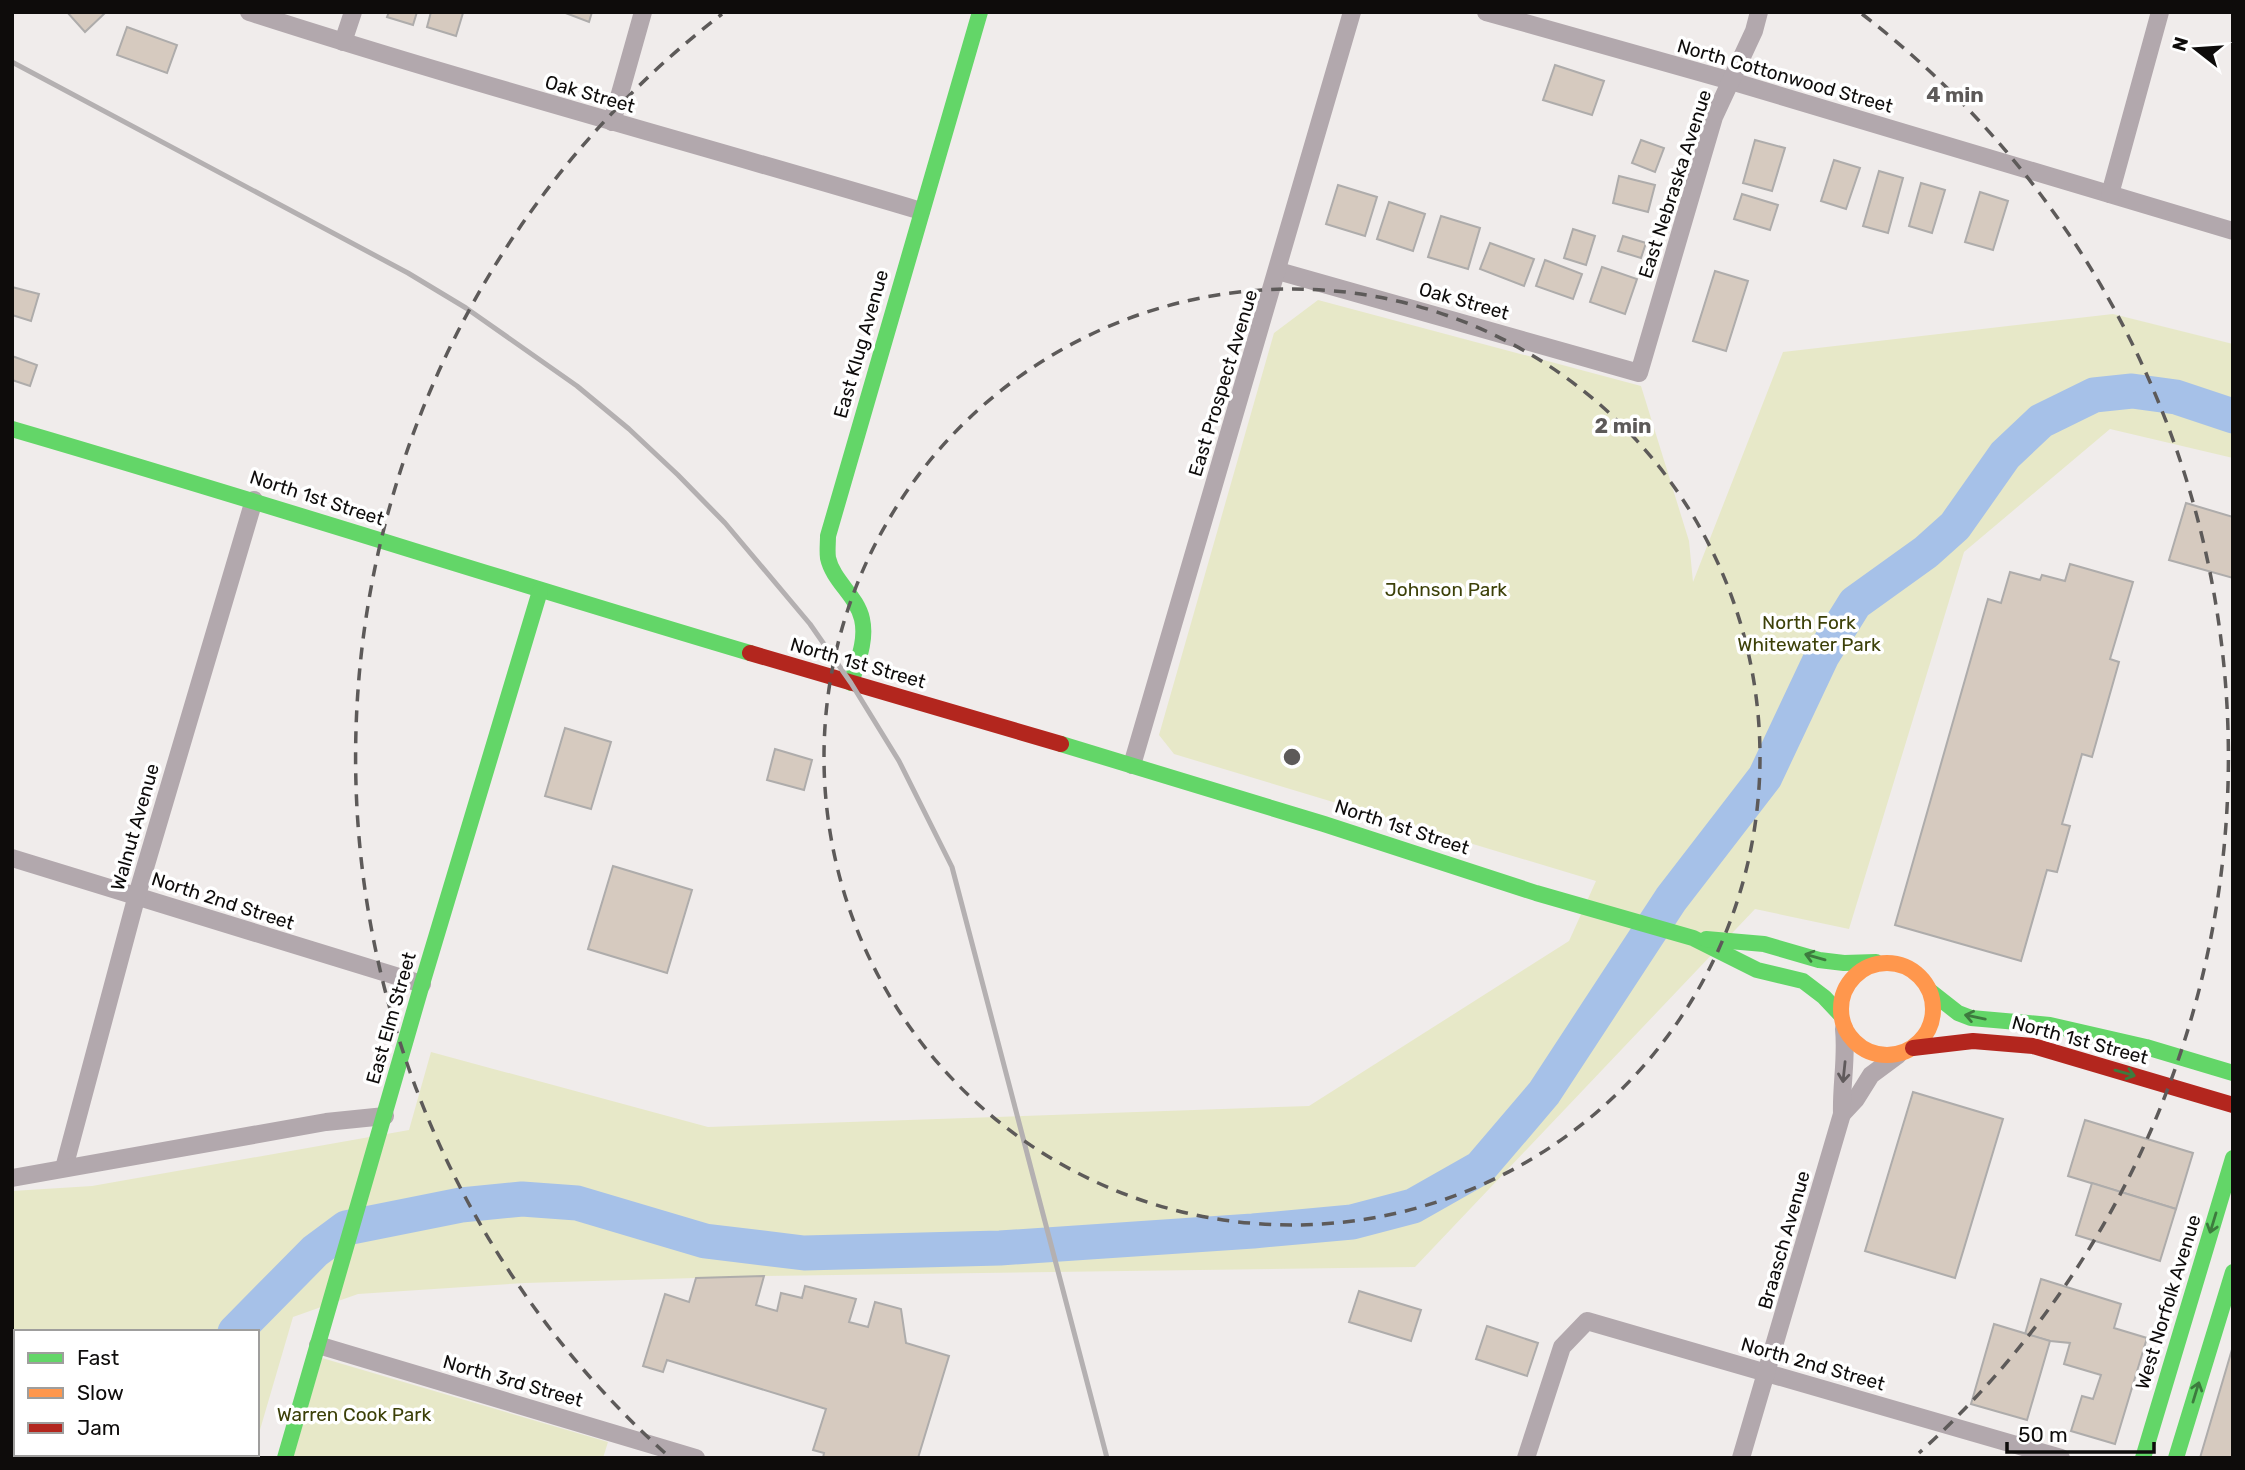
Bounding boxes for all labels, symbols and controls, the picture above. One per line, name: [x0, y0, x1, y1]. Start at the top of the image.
north arrow: [2161, 14, 2231, 84]
street label: North Cottonwood Street: [1675, 34, 1896, 118]
text: N: [2167, 34, 2193, 54]
street label: Oak Street: [542, 70, 638, 118]
text: 4 min: [1926, 82, 1984, 107]
street label: East Nebraska Avenue: [1634, 87, 1716, 281]
street label: East Klug Avenue: [829, 267, 893, 421]
street label: Oak Street: [1416, 277, 1512, 325]
street label: East Prospect Avenue: [1184, 287, 1262, 479]
text: 2 min: [1595, 413, 1651, 438]
street label: North 1st Street: [247, 465, 388, 531]
park label: Johnson Park: [1385, 578, 1507, 601]
park label: North Fork Whitewater Park: [1737, 611, 1881, 656]
street label: North 1st Street: [788, 633, 929, 693]
centre of rings: [1280, 745, 1304, 769]
street label: Walnut Avenue: [106, 761, 164, 893]
street label: North 1st Street: [1332, 794, 1473, 860]
street label: North 2nd Street: [149, 867, 298, 935]
street label: East Elm Street: [361, 949, 421, 1087]
one-way arrow: [1804, 950, 1826, 963]
one-way arrow: [1964, 1010, 1987, 1024]
street label: North 1st Street: [2009, 1011, 2151, 1069]
one-way arrow: [1837, 1060, 1850, 1083]
one-way arrow: [2114, 1068, 2136, 1081]
street label: Braasch Avenue: [1753, 1168, 1815, 1312]
street label: West Norfolk Avenue: [2130, 1212, 2206, 1392]
one-way arrow: [2206, 1212, 2219, 1234]
legend: [14, 1330, 259, 1456]
street label: North 2nd Street: [1738, 1332, 1888, 1396]
text: Fast: [77, 1345, 119, 1370]
street label: North 3rd Street: [440, 1350, 586, 1412]
text: Slow: [77, 1380, 124, 1405]
one-way arrow: [2191, 1382, 2204, 1404]
park label: Warren Cook Park: [277, 1403, 432, 1426]
scale bar: [2007, 1410, 2154, 1454]
text: Jam: [77, 1415, 121, 1440]
text: 50 m: [2018, 1422, 2068, 1447]

